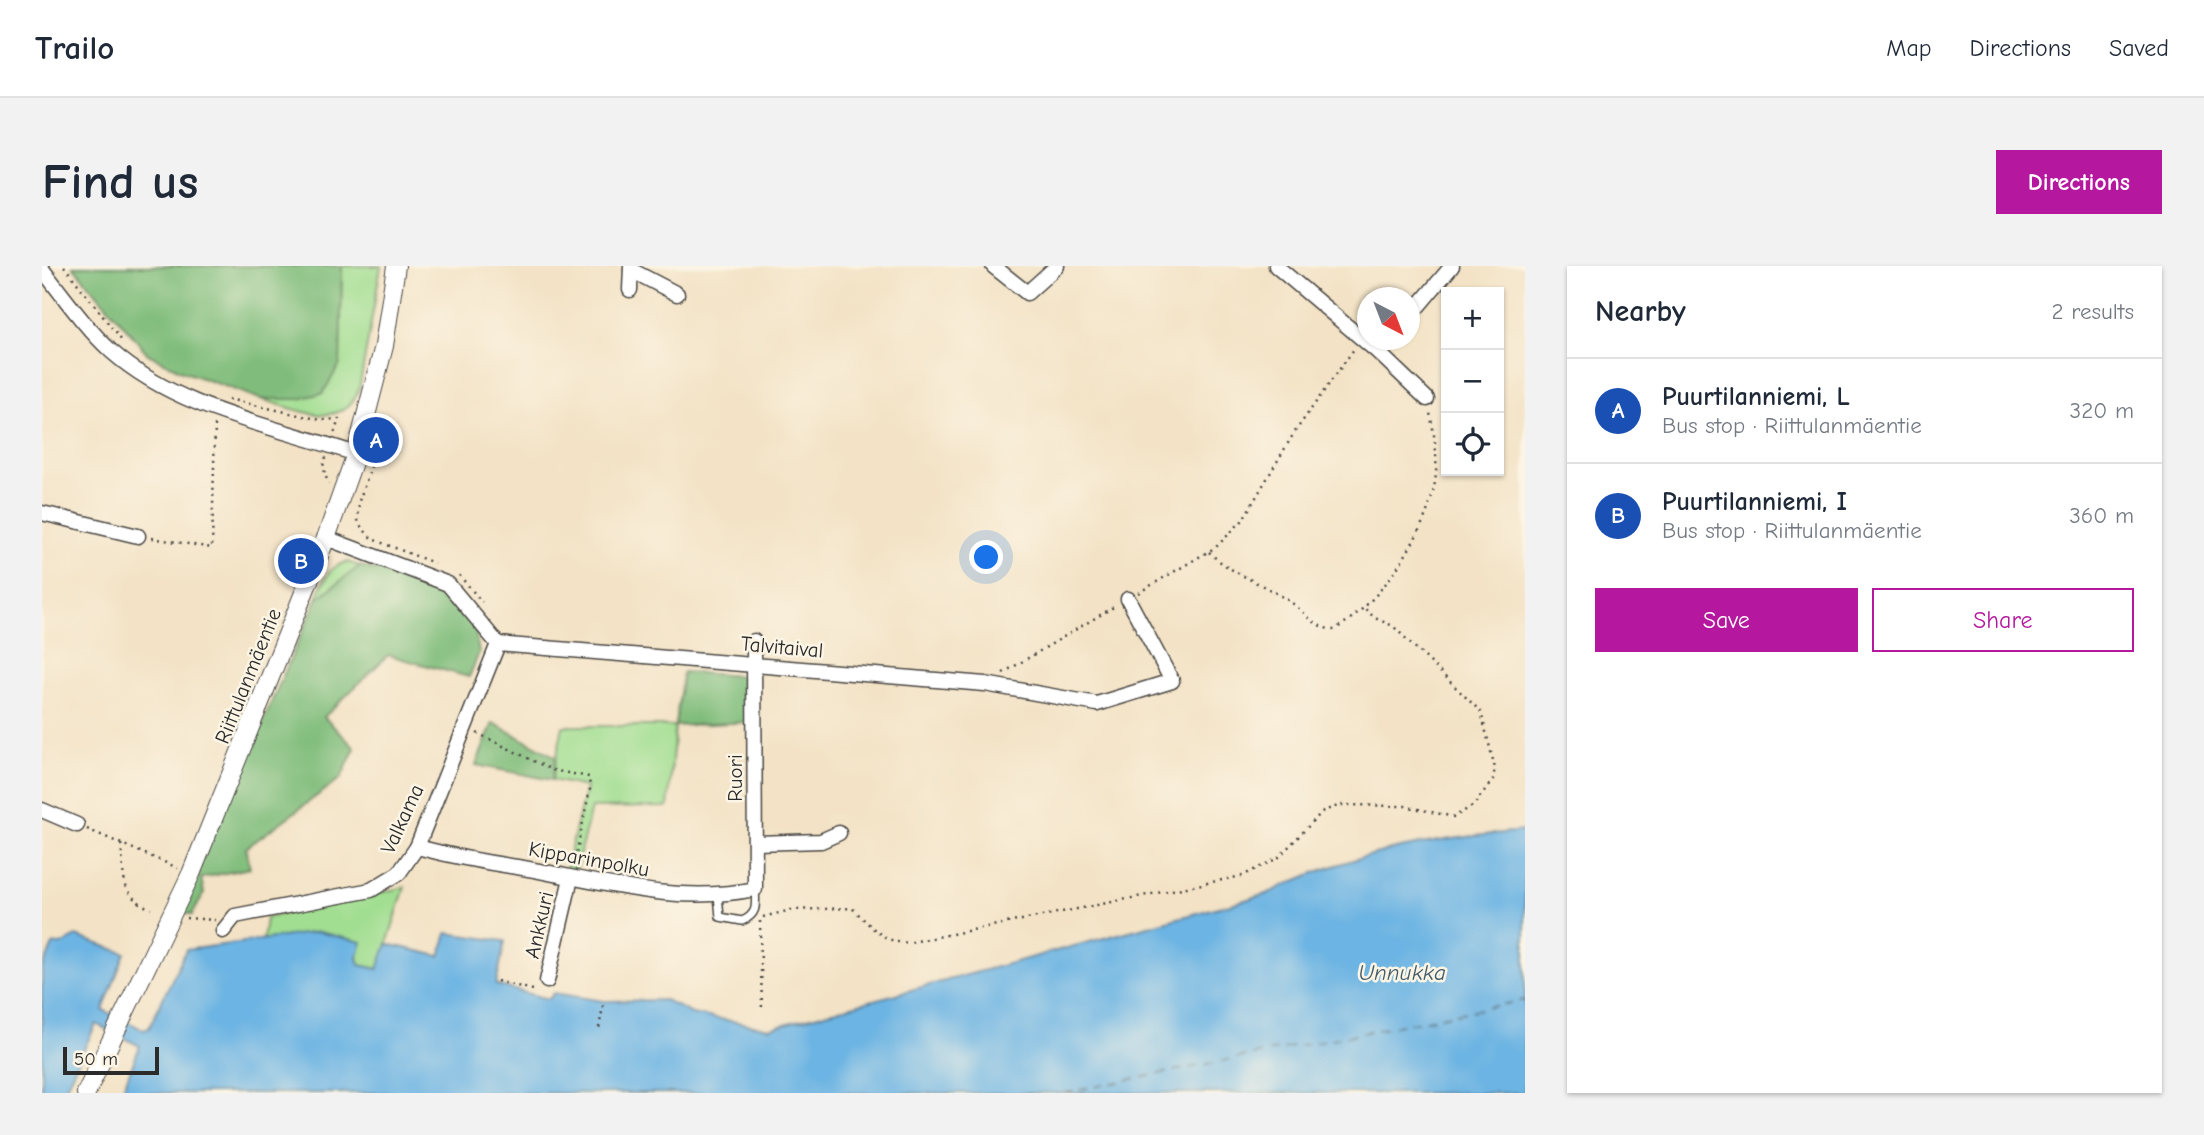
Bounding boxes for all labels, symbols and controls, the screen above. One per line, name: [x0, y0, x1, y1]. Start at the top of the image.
text: Trailo: [35, 29, 114, 67]
text: Map: [1886, 34, 1932, 62]
text: Directions: [1970, 34, 2071, 62]
text: Saved: [2109, 34, 2169, 62]
button: Directions: [1996, 150, 2162, 214]
text: Find us: [42, 154, 198, 210]
north arrow: [1357, 287, 1420, 350]
map controls: [1441, 287, 1504, 476]
button: +: [1441, 287, 1504, 350]
text: Nearby: [1595, 294, 1686, 329]
text: 2 results: [2052, 298, 2134, 325]
button: −: [1441, 350, 1504, 413]
text: Puurtilanniemi, L: [1662, 382, 1850, 412]
text: A: [1612, 397, 1624, 424]
text: 320 m: [2070, 397, 2134, 424]
text: Bus stop · Riittulanmäentie: [1662, 412, 1922, 439]
button: locate: [1441, 413, 1504, 476]
pin: A: [353, 414, 399, 466]
text: Puurtilanniemi, I: [1662, 487, 1847, 517]
text: B: [1611, 502, 1625, 529]
text: 360 m: [2069, 502, 2134, 529]
text: Bus stop · Riittulanmäentie: [1662, 517, 1922, 544]
pin: B: [278, 535, 324, 587]
your location: [969, 540, 1003, 574]
button: Save: [1595, 588, 1858, 652]
button: Share: [1872, 588, 2134, 652]
street label: Riittulanmäentie: [210, 605, 286, 747]
street label: Talvitaival: [740, 631, 824, 663]
street label: Ruori: [723, 754, 747, 802]
street label: Valkama: [375, 780, 429, 858]
street label: Kipparinpolku: [527, 837, 651, 881]
street label: Ankkuri: [520, 889, 558, 961]
water label: Unnukka: [1358, 959, 1446, 986]
scale bar: [63, 1044, 159, 1076]
text: 50 m: [74, 1048, 118, 1070]

